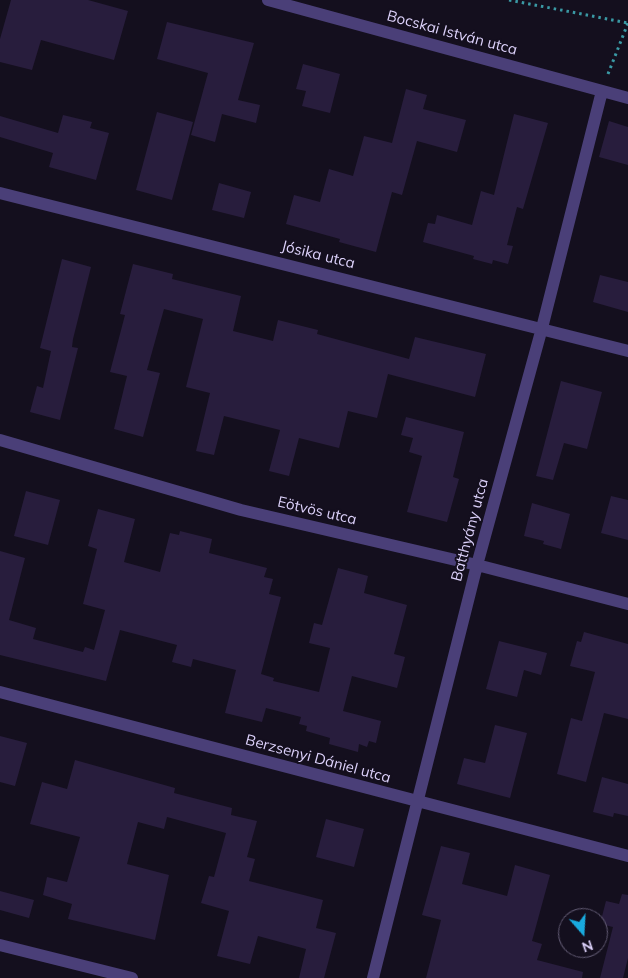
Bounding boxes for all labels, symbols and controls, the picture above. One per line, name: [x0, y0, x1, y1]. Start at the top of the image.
street label: Bocskai István utca: [385, 7, 519, 59]
street label: Jósika utca: [279, 237, 357, 273]
street label: Batthyány utca: [448, 476, 492, 584]
street label: Eötvös utca: [276, 493, 358, 529]
street label: Berzsenyi Dániel utca: [243, 731, 393, 787]
north arrow: [558, 908, 608, 958]
text: N: [580, 936, 595, 956]

